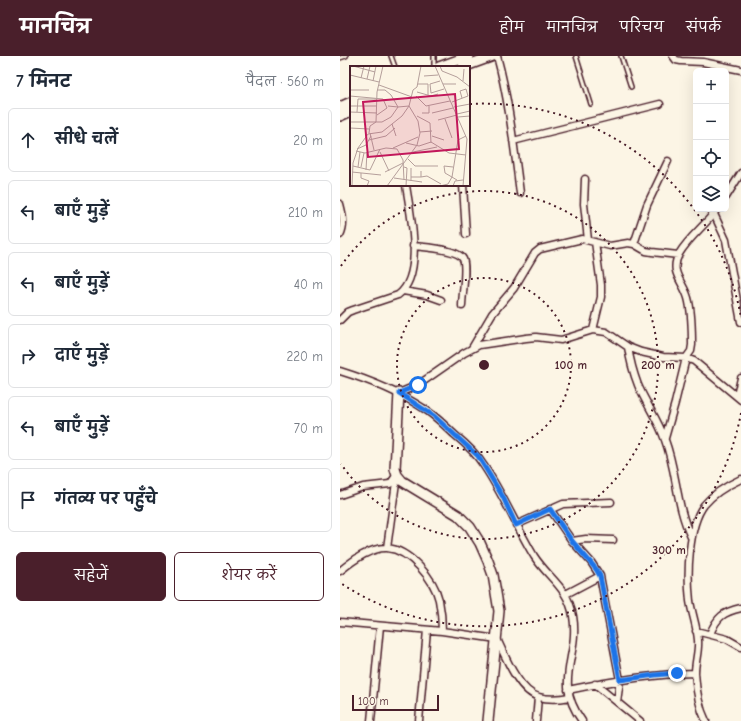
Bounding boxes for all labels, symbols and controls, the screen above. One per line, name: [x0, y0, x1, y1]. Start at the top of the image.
text: मानचित्र: [20, 16, 91, 38]
text: होम: [500, 19, 524, 36]
text: मानचित्र: [546, 19, 598, 36]
text: परिचय: [620, 19, 664, 36]
text: संपर्क: [686, 19, 721, 36]
inset map: [350, 66, 470, 186]
map controls: [693, 68, 729, 212]
button: +: [693, 68, 729, 104]
text: 7 मिनट: [16, 72, 71, 91]
text: पैदल · 560 m: [246, 74, 324, 89]
button: −: [693, 104, 729, 140]
icon: ahead: [17, 129, 39, 151]
text: सीधे चलें: [55, 130, 118, 148]
text: 20 m: [293, 133, 323, 148]
button: locate: [693, 140, 729, 176]
button: layers: [693, 176, 729, 212]
icon: left: [17, 201, 39, 223]
text: बाएँ मुड़ें: [55, 202, 109, 220]
text: 210 m: [288, 205, 323, 220]
icon: left: [17, 273, 39, 295]
text: बाएँ मुड़ें: [55, 274, 109, 292]
text: 40 m: [294, 277, 323, 292]
icon: right: [17, 345, 39, 367]
text: दाएँ मुड़ें: [55, 346, 109, 364]
text: 220 m: [286, 349, 323, 364]
centre of rings: [477, 358, 491, 372]
text: 100 m: [555, 358, 587, 372]
text: 200 m: [641, 358, 675, 372]
route start: [409, 376, 427, 394]
icon: left: [17, 417, 39, 439]
text: बाएँ मुड़ें: [55, 418, 109, 436]
text: 70 m: [294, 421, 323, 436]
icon: arrive: [17, 489, 39, 511]
text: गंतव्य पर पहुँचे: [55, 490, 157, 508]
text: 300 m: [652, 543, 686, 557]
button: सहेजें: [16, 552, 166, 601]
button: शेयर करें: [174, 552, 324, 601]
route end: [668, 664, 686, 682]
scale bar: [352, 693, 439, 712]
text: 100 m: [358, 695, 389, 708]

